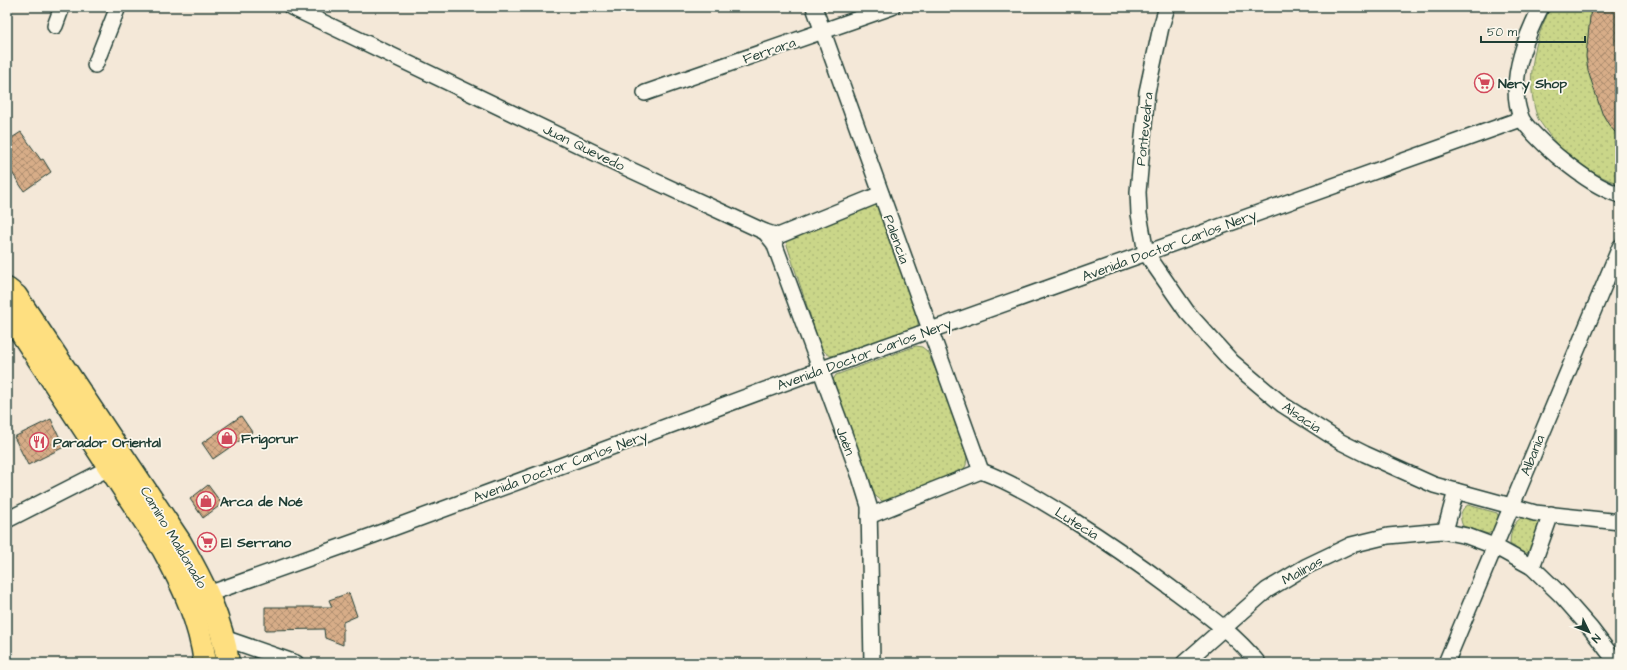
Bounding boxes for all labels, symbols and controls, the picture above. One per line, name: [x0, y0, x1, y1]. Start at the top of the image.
scale bar: [1481, 18, 1585, 44]
text: 50 m: [1487, 24, 1518, 41]
street label: Ferrara: [740, 33, 798, 69]
supermarket icon: Nery Shop: [1473, 72, 1495, 94]
place label: Nery Shop: [1498, 74, 1567, 94]
street label: Pontevedra: [1131, 91, 1159, 167]
street label: Juan Quevedo: [539, 119, 628, 176]
street label: Avenida Doctor Carlos Nery: [1079, 205, 1260, 287]
street label: Palencia: [878, 212, 914, 267]
street label: Avenida Doctor Carlos Nery: [774, 314, 955, 396]
street label: Alsacia: [1278, 397, 1325, 438]
street label: Jaén: [831, 424, 860, 459]
street label: Avenida Doctor Carlos Nery: [470, 426, 651, 508]
shop icon: Frigorur: [216, 427, 238, 449]
place label: Frigorur: [241, 429, 298, 450]
restaurant icon: Parador Oriental: [28, 431, 50, 453]
street label: Albania: [1516, 432, 1550, 479]
place label: Parador Oriental: [53, 433, 162, 453]
street label: Camino Maldonado: [135, 483, 212, 592]
shop icon: Arca de Noé: [195, 490, 217, 512]
place label: Arca de Noé: [220, 492, 303, 512]
street label: Lutecia: [1051, 503, 1102, 545]
supermarket icon: El Serrano: [196, 531, 218, 553]
place label: El Serrano: [221, 533, 291, 553]
street label: Malinas: [1278, 551, 1327, 590]
north arrow: [1569, 612, 1609, 652]
text: N: [1588, 631, 1604, 646]

